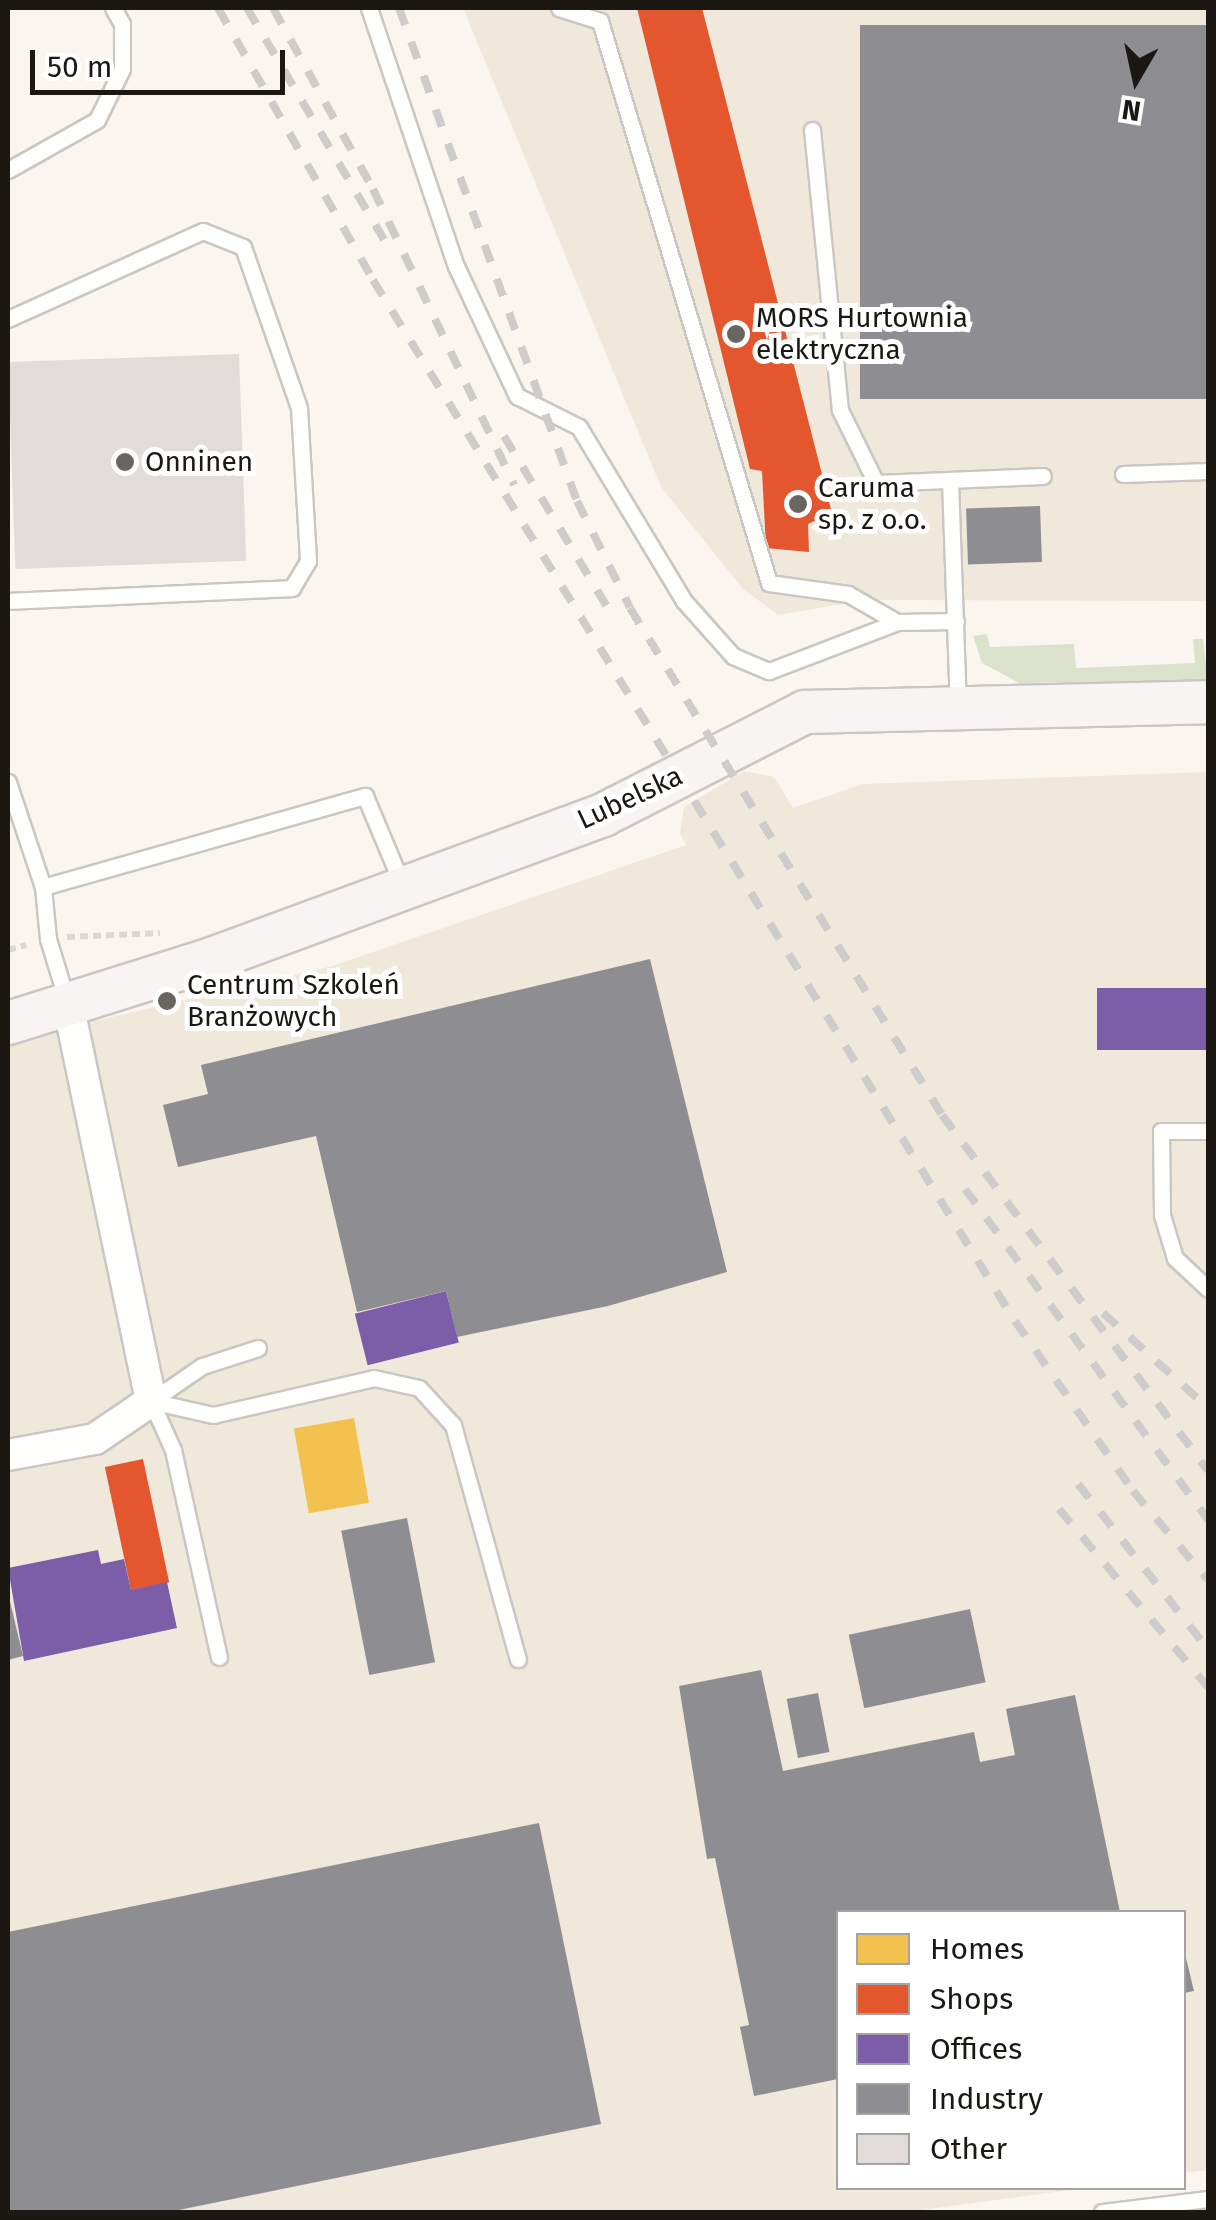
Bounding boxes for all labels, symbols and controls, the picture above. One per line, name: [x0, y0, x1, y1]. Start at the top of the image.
scale bar: [35, 30, 290, 92]
north arrow: [1086, 30, 1186, 130]
text: 50 m: [47, 49, 112, 85]
text: N: [1119, 92, 1143, 128]
place label: MORS Hurtownia elektryczna: [756, 301, 968, 367]
marker: MORS Hurtownia elektryczna: [725, 323, 747, 345]
place label: Onninen: [145, 445, 253, 479]
marker: Onninen: [114, 451, 136, 473]
place label: Caruma sp. z o.o.: [818, 471, 927, 537]
marker: Caruma sp. z o.o.: [787, 493, 809, 515]
street label: Lubelska: [572, 759, 688, 837]
place label: Centrum Szkoleń Branżowych: [187, 968, 400, 1034]
marker: Centrum Szkoleń Branżowych: [156, 990, 178, 1012]
legend: [836, 1910, 1186, 2190]
text: Homes: [930, 1931, 1024, 1967]
text: Shops: [930, 1981, 1013, 2017]
text: Offices: [930, 2031, 1022, 2067]
text: Industry: [930, 2081, 1043, 2117]
text: Other: [930, 2131, 1007, 2167]

